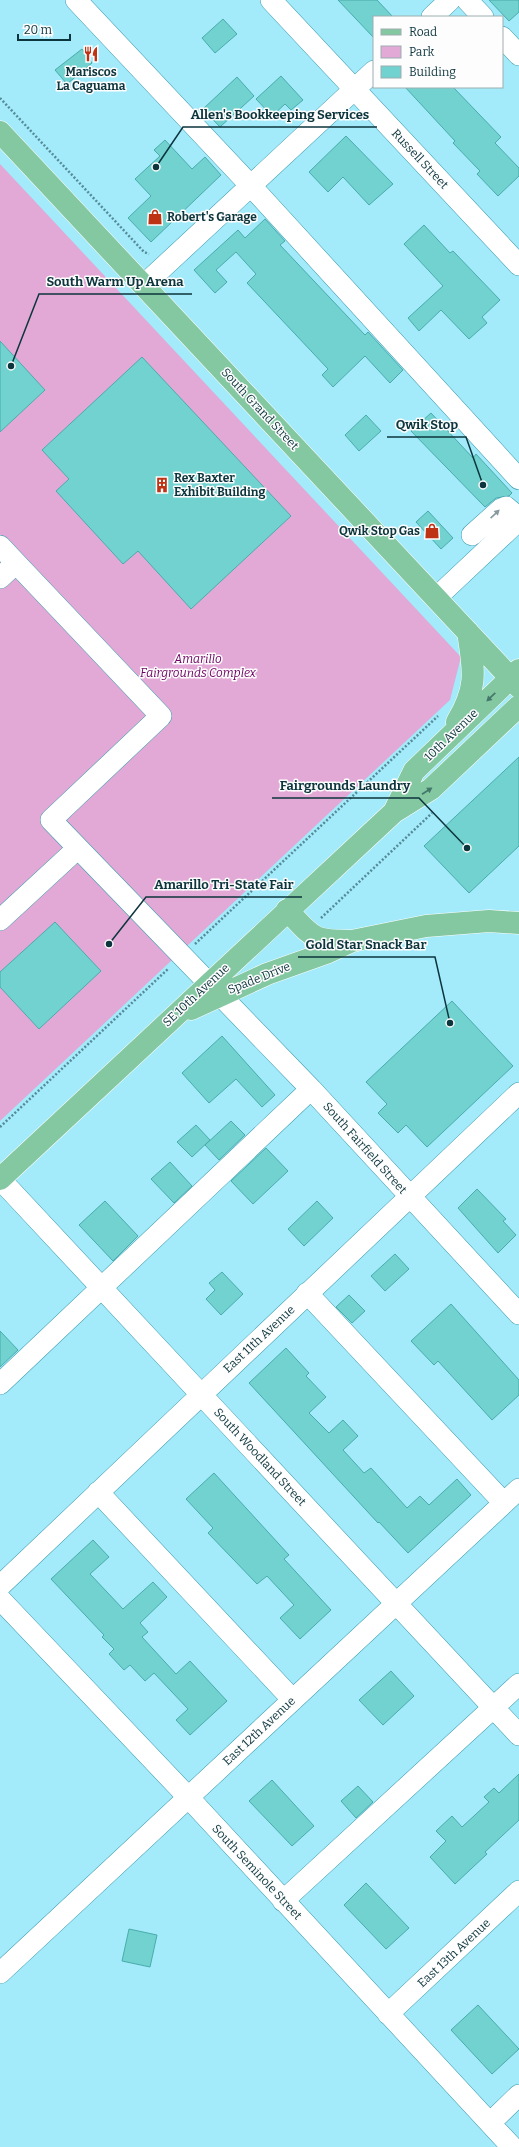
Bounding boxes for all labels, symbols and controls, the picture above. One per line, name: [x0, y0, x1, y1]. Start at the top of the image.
scale bar: [18, 16, 70, 42]
legend: [373, 16, 503, 88]
text: 20 m: [24, 23, 53, 37]
text: Road: [409, 25, 437, 39]
restaurant icon: Mariscos La Caguama: [82, 45, 100, 63]
text: Park: [409, 45, 435, 59]
place label: Mariscos La Caguama: [57, 65, 126, 93]
text: Building: [409, 65, 456, 79]
callout: Allen's Bookkeeping Services: [183, 102, 377, 127]
text: Allen's Bookkeeping Services: [191, 107, 369, 122]
street label: Russell Street: [389, 126, 452, 192]
shop icon: Robert's Garage: [146, 208, 164, 226]
place label: Robert's Garage: [167, 210, 257, 224]
callout: South Warm Up Arena: [39, 269, 192, 294]
text: South Warm Up Arena: [46, 274, 184, 289]
street label: South Grand Street: [218, 365, 302, 453]
callout: Qwik Stop: [387, 412, 466, 437]
text: Qwik Stop: [396, 417, 458, 432]
place label: Rex Baxter Exhibit Building: [174, 471, 266, 499]
building icon: Rex Baxter Exhibit Building: [153, 476, 171, 494]
one-way arrow: [490, 510, 500, 519]
shop icon: Qwik Stop Gas: [423, 522, 441, 540]
place label: Qwik Stop Gas: [339, 524, 420, 538]
park label: Amarillo Fairgrounds Complex: [140, 652, 256, 680]
one-way arrow: [486, 692, 496, 702]
street label: 10th Avenue: [421, 706, 481, 764]
callout: Fairgrounds Laundry: [272, 773, 419, 798]
text: Fairgrounds Laundry: [280, 778, 411, 793]
one-way arrow: [422, 787, 432, 795]
callout: Amarillo Tri-State Fair: [146, 872, 302, 897]
text: Amarillo Tri-State Fair: [154, 877, 294, 892]
callout: Gold Star Snack Bar: [298, 932, 435, 957]
text: Gold Star Snack Bar: [305, 937, 427, 952]
street label: Spade Drive: [226, 959, 292, 997]
street label: SE 10th Avenue: [160, 961, 232, 1029]
street label: South Fairfield Street: [320, 1099, 410, 1197]
street label: East 11th Avenue: [220, 1302, 298, 1376]
street label: South Woodland Street: [211, 1405, 309, 1509]
street label: East 12th Avenue: [220, 1694, 298, 1768]
street label: South Seminole Street: [209, 1822, 305, 1923]
street label: East 13th Avenue: [415, 1916, 493, 1990]

